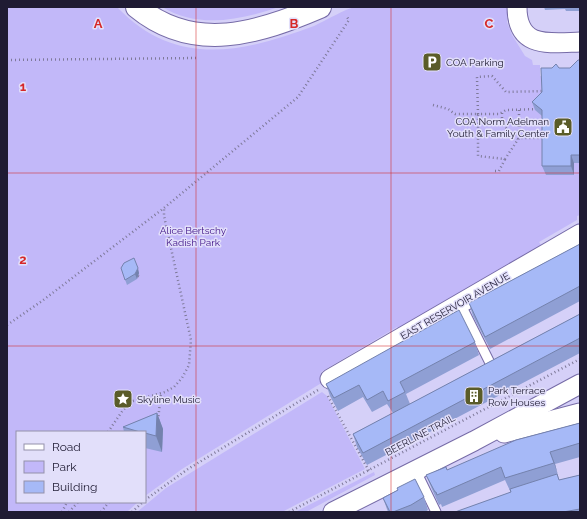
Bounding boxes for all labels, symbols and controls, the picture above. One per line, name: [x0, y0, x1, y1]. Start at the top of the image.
text: A: [94, 16, 103, 31]
text: B: [290, 16, 299, 31]
text: C: [485, 16, 494, 31]
parking icon: COA Parking: [421, 51, 443, 73]
place label: COA Parking: [446, 57, 504, 68]
text: 1: [20, 79, 27, 94]
place label: COA Norm Adelman Youth & Family Center: [447, 116, 549, 139]
public building icon: COA Norm Adelman Youth & Family Center: [552, 116, 574, 138]
park label: Alice Bertschy Kadish Park: [160, 225, 227, 248]
text: 2: [19, 252, 27, 267]
street label: EAST RESERVOIR AVENUE: [399, 270, 511, 342]
building icon: Park Terrace Row Houses: [463, 385, 485, 407]
place label: Park Terrace Row Houses: [488, 385, 545, 408]
place icon: Skyline Music: [112, 388, 134, 410]
place label: Skyline Music: [137, 394, 201, 405]
street label: BEERLINE TRAIL: [383, 412, 457, 458]
legend: [16, 431, 146, 503]
text: Road: [52, 440, 81, 454]
text: Park: [52, 460, 77, 474]
text: Building: [52, 480, 98, 494]

